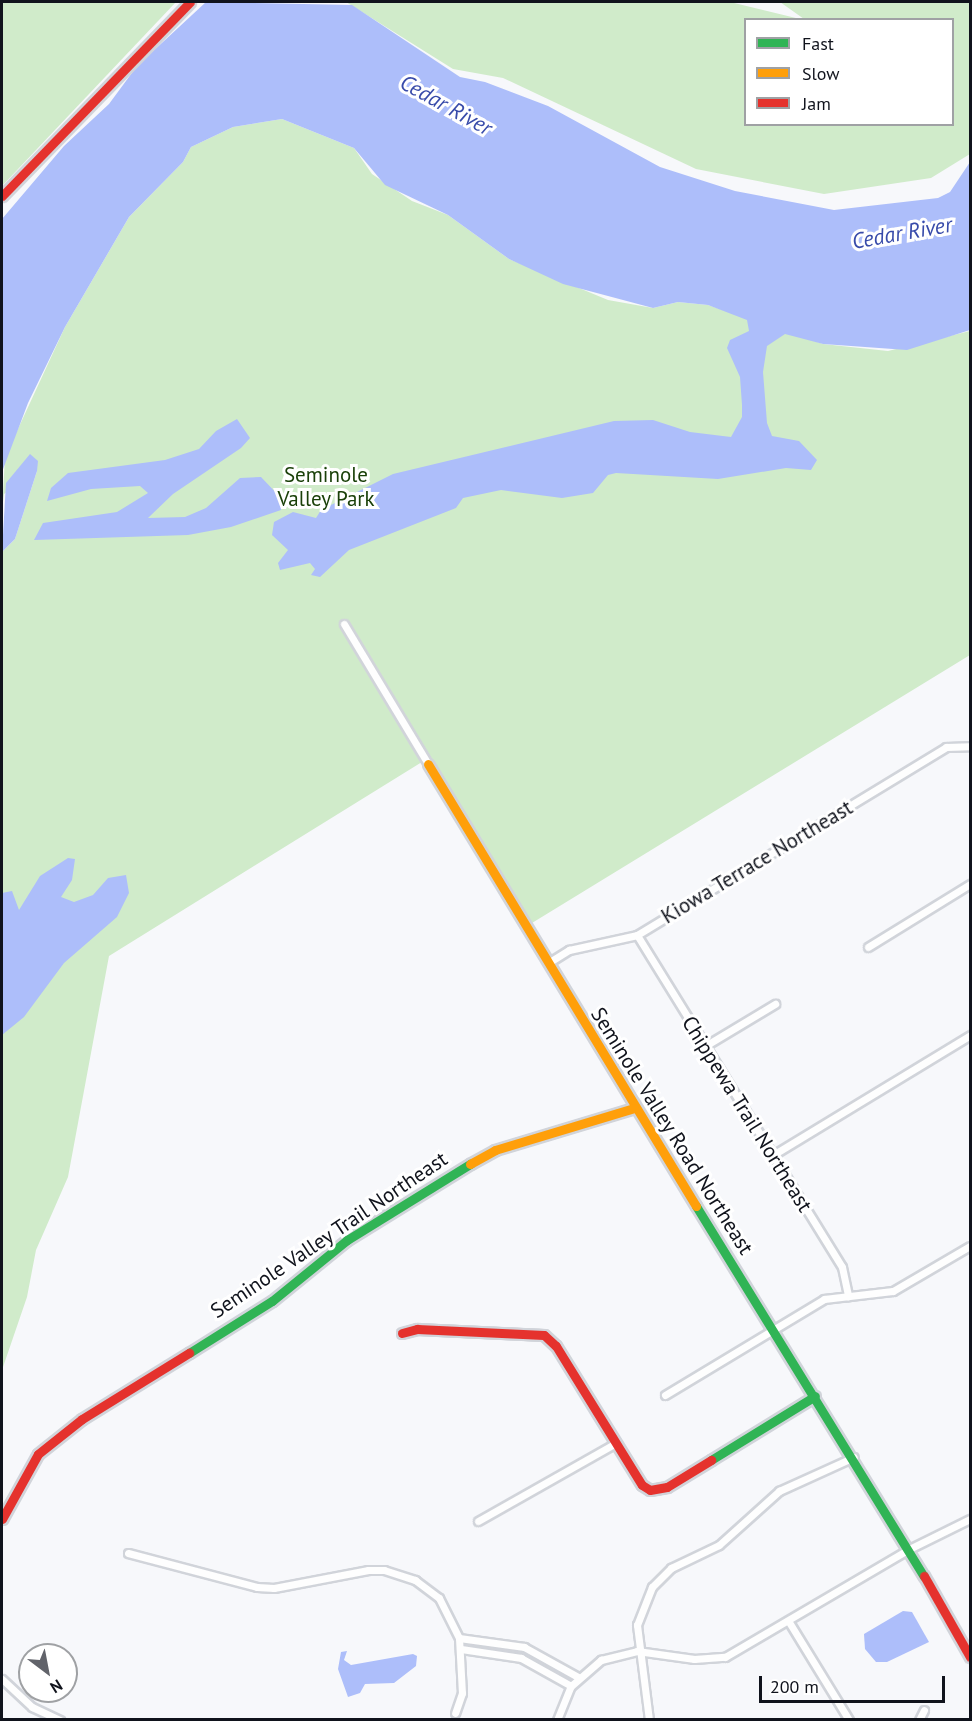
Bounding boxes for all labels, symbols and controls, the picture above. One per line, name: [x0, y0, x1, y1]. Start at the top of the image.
legend: [744, 18, 954, 126]
text: Fast: [802, 32, 834, 55]
text: Slow: [802, 62, 840, 85]
water label: Cedar River: [395, 69, 497, 141]
text: Jam: [802, 92, 831, 115]
water label: Cedar River: [850, 211, 954, 255]
park label: Seminole Valley Park: [277, 462, 375, 512]
street label: Kiowa Terrace Northeast: [657, 795, 857, 929]
street label: Seminole Valley Road Northeast: [585, 1002, 759, 1260]
street label: Chippewa Trail Northeast: [676, 1011, 818, 1217]
street label: Seminole Valley Trail Northeast: [205, 1146, 453, 1324]
north arrow: [18, 1643, 78, 1703]
scale bar: [762, 1664, 948, 1702]
text: N: [47, 1675, 66, 1698]
text: 200 m: [770, 1675, 819, 1698]

